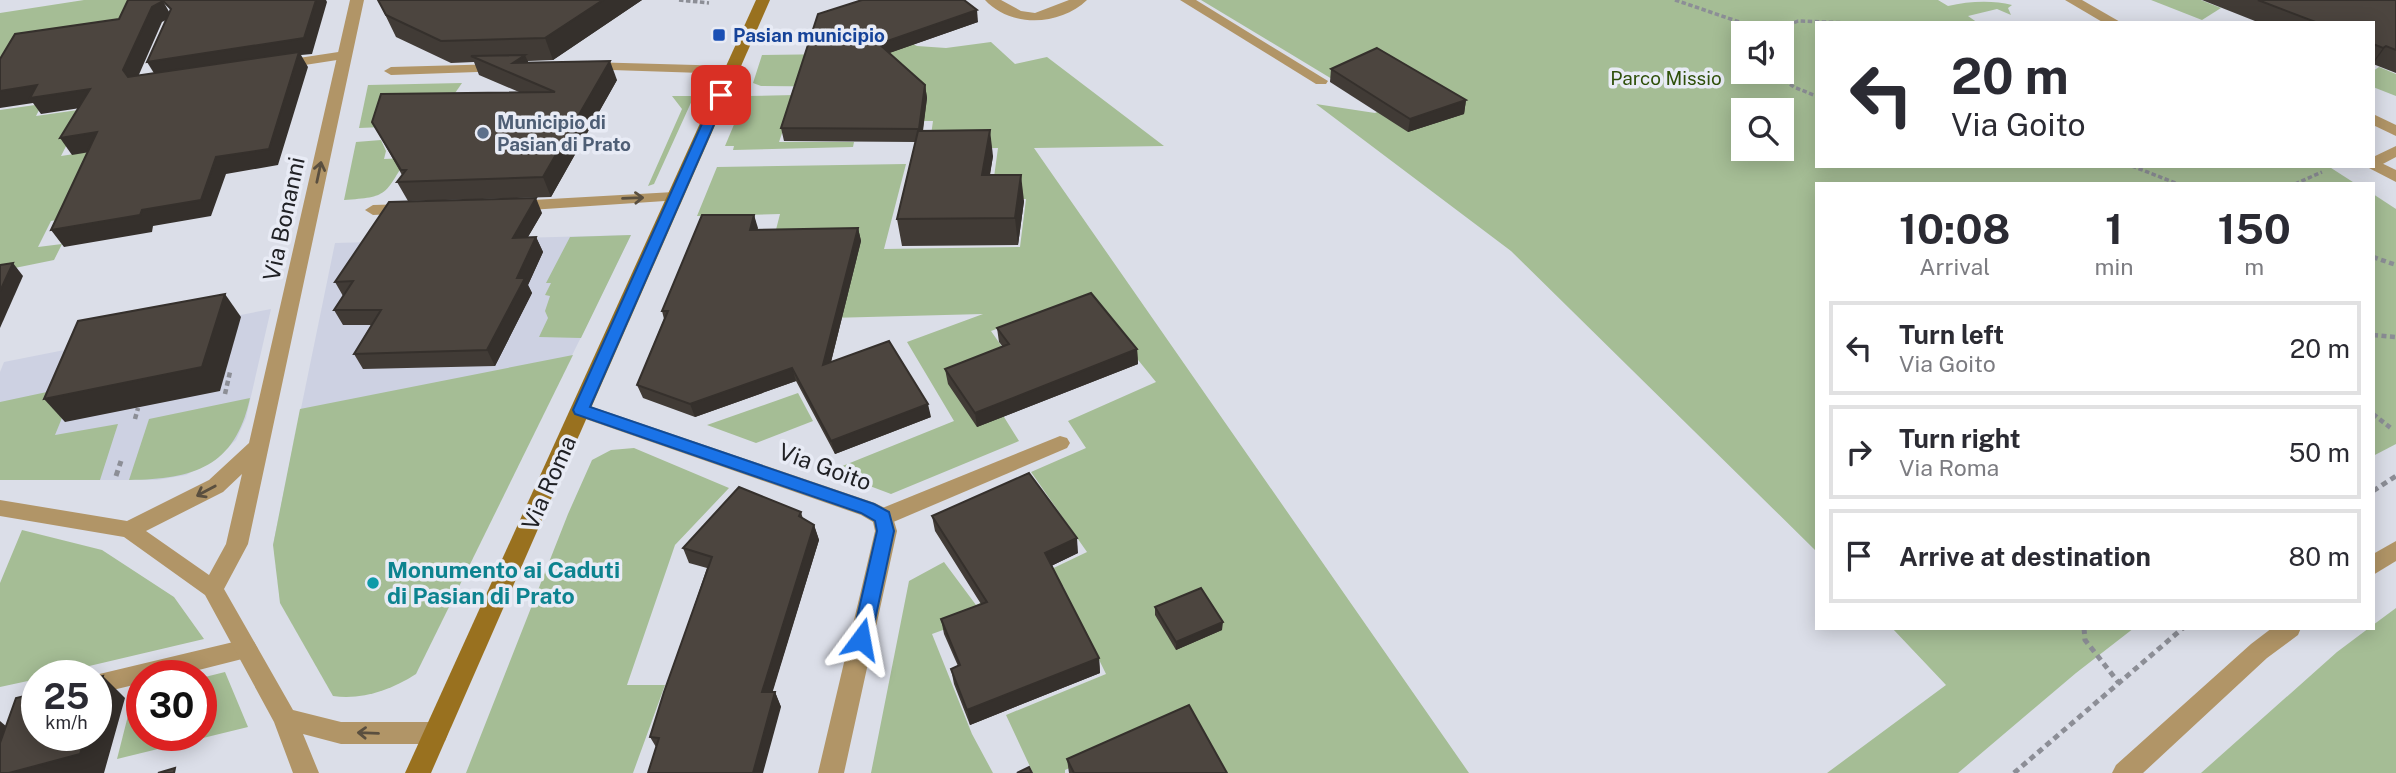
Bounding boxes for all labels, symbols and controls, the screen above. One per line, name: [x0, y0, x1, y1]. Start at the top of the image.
map controls: [1731, 21, 1794, 161]
button: sound: [1731, 21, 1794, 84]
place label: Pasian municipio: [733, 24, 885, 46]
marker: Pasian municipio: [711, 27, 727, 43]
text: 20 m: [1951, 47, 2069, 105]
icon: left: [1836, 49, 1927, 140]
pin: [691, 65, 751, 125]
park label: Parco Missio: [1610, 67, 1722, 89]
icon: arrive: [702, 76, 740, 114]
button: search: [1731, 98, 1794, 161]
text: Via Goito: [1951, 106, 2086, 143]
place label: Municipio di Pasian di Prato: [497, 111, 631, 155]
marker: Municipio di Pasian di Prato: [475, 125, 491, 141]
street label: Via Bonanni: [257, 154, 310, 283]
one-way arrow: [312, 161, 326, 184]
one-way arrow: [621, 192, 644, 205]
text: 10:08: [1899, 204, 2011, 253]
text: 1: [2105, 204, 2123, 253]
text: 150: [2218, 204, 2291, 253]
text: Arrival: [1919, 253, 1990, 280]
text: min: [2095, 253, 2134, 280]
text: m: [2244, 253, 2264, 280]
text: Turn left: [1899, 319, 2004, 350]
icon: left: [1840, 329, 1878, 367]
text: 20 m: [2290, 333, 2350, 364]
text: Via Goito: [1899, 350, 1996, 377]
text: Turn right: [1899, 423, 2021, 454]
street label: Via Roma: [516, 432, 581, 534]
icon: right: [1840, 433, 1878, 471]
street label: Via Goito: [775, 437, 875, 496]
text: 50 m: [2289, 437, 2350, 468]
text: Via Roma: [1899, 454, 1999, 481]
one-way arrow: [196, 485, 217, 498]
icon: arrive: [1840, 537, 1878, 575]
text: Arrive at destination: [1899, 541, 2151, 572]
text: 80 m: [2289, 541, 2350, 572]
place label: Monumento ai Caduti di Pasian di Prato: [387, 556, 620, 609]
marker: Monumento ai Caduti di Pasian di Prato: [365, 575, 381, 591]
position arrow: [824, 602, 898, 676]
speed limit sign: 30: [126, 660, 217, 751]
text: 25: [44, 676, 89, 717]
text: km/h: [45, 712, 88, 733]
one-way arrow: [357, 727, 380, 740]

